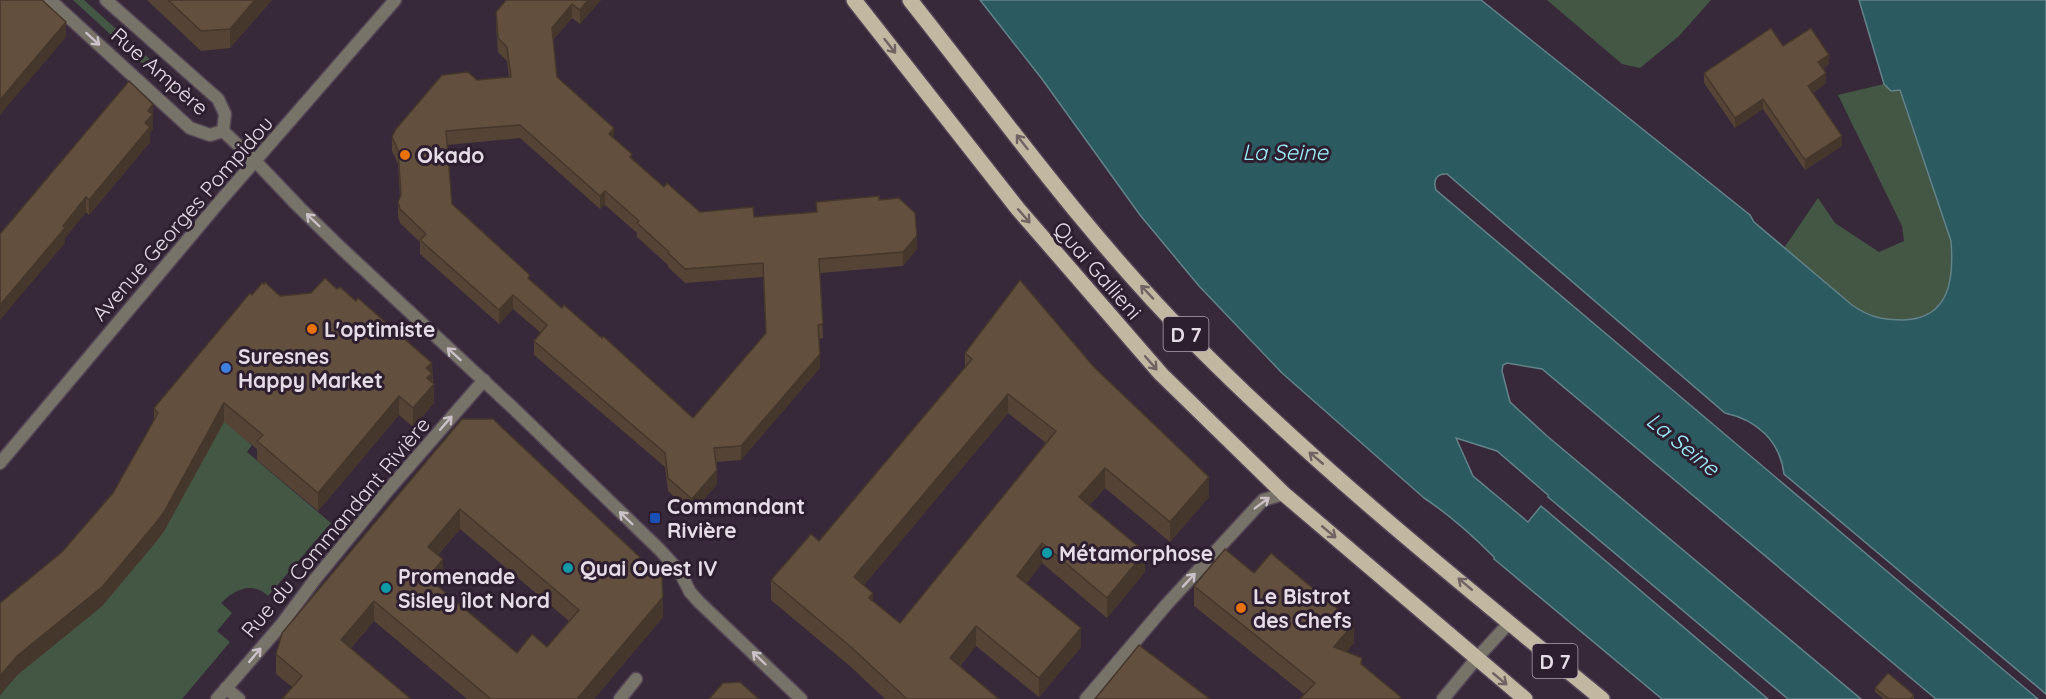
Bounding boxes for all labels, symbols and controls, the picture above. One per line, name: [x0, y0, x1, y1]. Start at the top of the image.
street label: Rue Ampère: [106, 22, 214, 120]
one-way arrow: [85, 32, 100, 46]
one-way arrow: [884, 38, 897, 54]
street label: Avenue Georges Pompidou: [86, 110, 278, 326]
one-way arrow: [1016, 135, 1029, 151]
water label: La Seine: [1242, 138, 1329, 166]
place label: Okado: [417, 142, 484, 168]
marker: Okado: [398, 148, 412, 162]
one-way arrow: [1017, 208, 1031, 223]
one-way arrow: [305, 213, 320, 227]
street label: Quai Gallieni: [1048, 216, 1148, 324]
one-way arrow: [1140, 285, 1154, 300]
place label: L'optimiste: [324, 316, 435, 342]
road number: D 7: [1164, 317, 1208, 351]
marker: L'optimiste: [305, 322, 319, 336]
place label: Suresnes Happy Market: [238, 343, 383, 393]
one-way arrow: [447, 347, 462, 361]
one-way arrow: [1145, 355, 1158, 371]
marker: Suresnes Happy Market: [219, 361, 233, 375]
water label: La Seine: [1641, 406, 1726, 483]
street label: Rue du Commandant Rivière: [235, 412, 435, 642]
one-way arrow: [439, 416, 453, 431]
one-way arrow: [1309, 451, 1324, 465]
place label: Commandant Rivière: [667, 493, 805, 543]
one-way arrow: [1254, 497, 1270, 510]
one-way arrow: [618, 510, 633, 525]
marker: Commandant Rivière: [648, 511, 662, 525]
one-way arrow: [1321, 526, 1337, 539]
place label: Métamorphose: [1059, 540, 1213, 566]
marker: Métamorphose: [1040, 546, 1054, 560]
place label: Quai Ouest IV: [580, 555, 717, 581]
marker: Quai Ouest IV: [561, 561, 575, 575]
place label: Promenade Sisley îlot Nord: [398, 563, 550, 613]
one-way arrow: [1182, 572, 1196, 587]
one-way arrow: [1457, 578, 1473, 591]
marker: Promenade Sisley îlot Nord: [379, 581, 393, 595]
place label: Le Bistrot des Chefs: [1253, 583, 1352, 633]
marker: Le Bistrot des Chefs: [1234, 601, 1248, 615]
road number: D 7: [1532, 644, 1578, 678]
one-way arrow: [248, 648, 262, 663]
one-way arrow: [751, 651, 766, 666]
one-way arrow: [1492, 672, 1508, 685]

